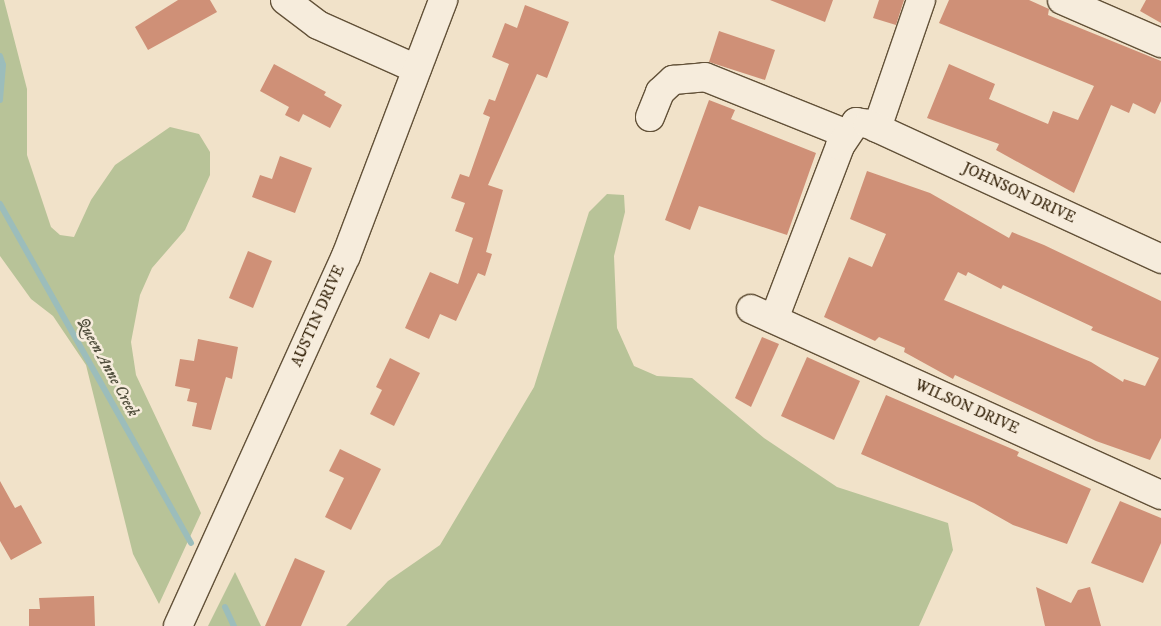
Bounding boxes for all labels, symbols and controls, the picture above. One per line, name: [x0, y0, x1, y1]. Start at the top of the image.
street label: JOHNSON DRIVE: [960, 159, 1078, 227]
street label: AUSTIN DRIVE: [288, 263, 348, 369]
water label: Queen Anne Creek: [73, 314, 143, 420]
street label: WILSON DRIVE: [912, 376, 1022, 438]

